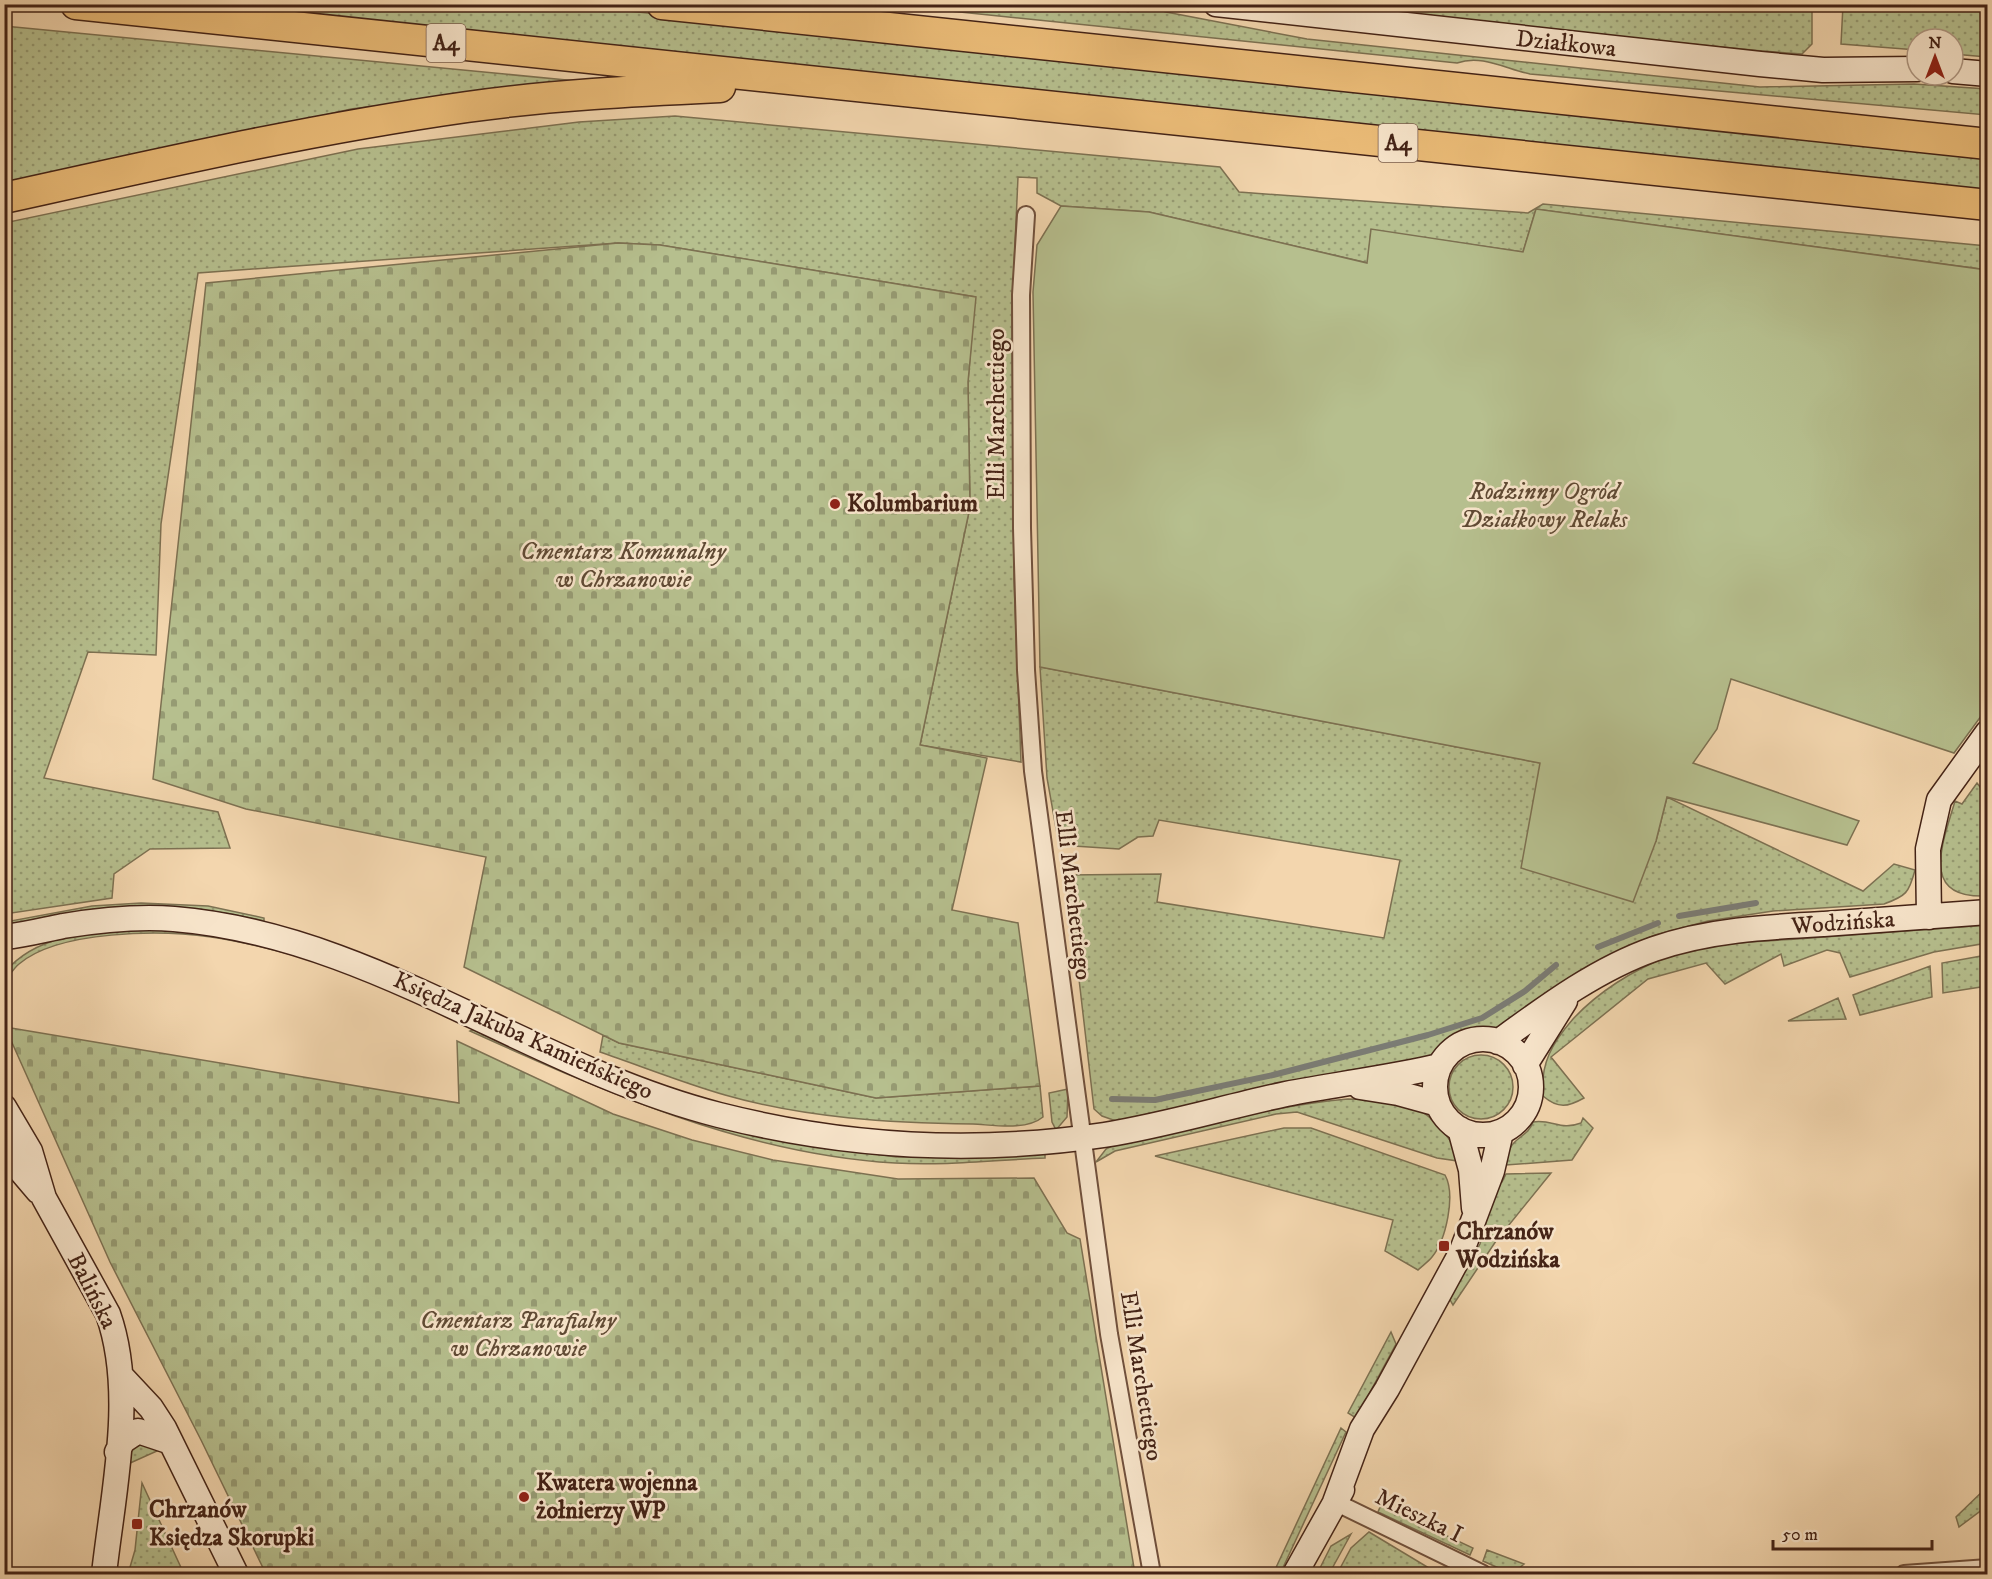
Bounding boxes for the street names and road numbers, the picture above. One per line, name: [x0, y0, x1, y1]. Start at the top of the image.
road number: A4: [426, 24, 466, 62]
street label: Działkowa: [1514, 24, 1618, 64]
road number: A4: [1378, 124, 1418, 162]
street label: Elli Marchettiego: [982, 328, 1012, 500]
street label: Elli Marchettiego: [1048, 808, 1098, 982]
street label: Wodzińska: [1789, 904, 1897, 942]
street label: Księdza Jakuba Kamieńskiego: [388, 965, 658, 1107]
street label: Balińska: [60, 1248, 124, 1335]
street label: Elli Marchettiego: [1113, 1289, 1169, 1463]
street label: Mieszka I: [1370, 1482, 1468, 1550]

